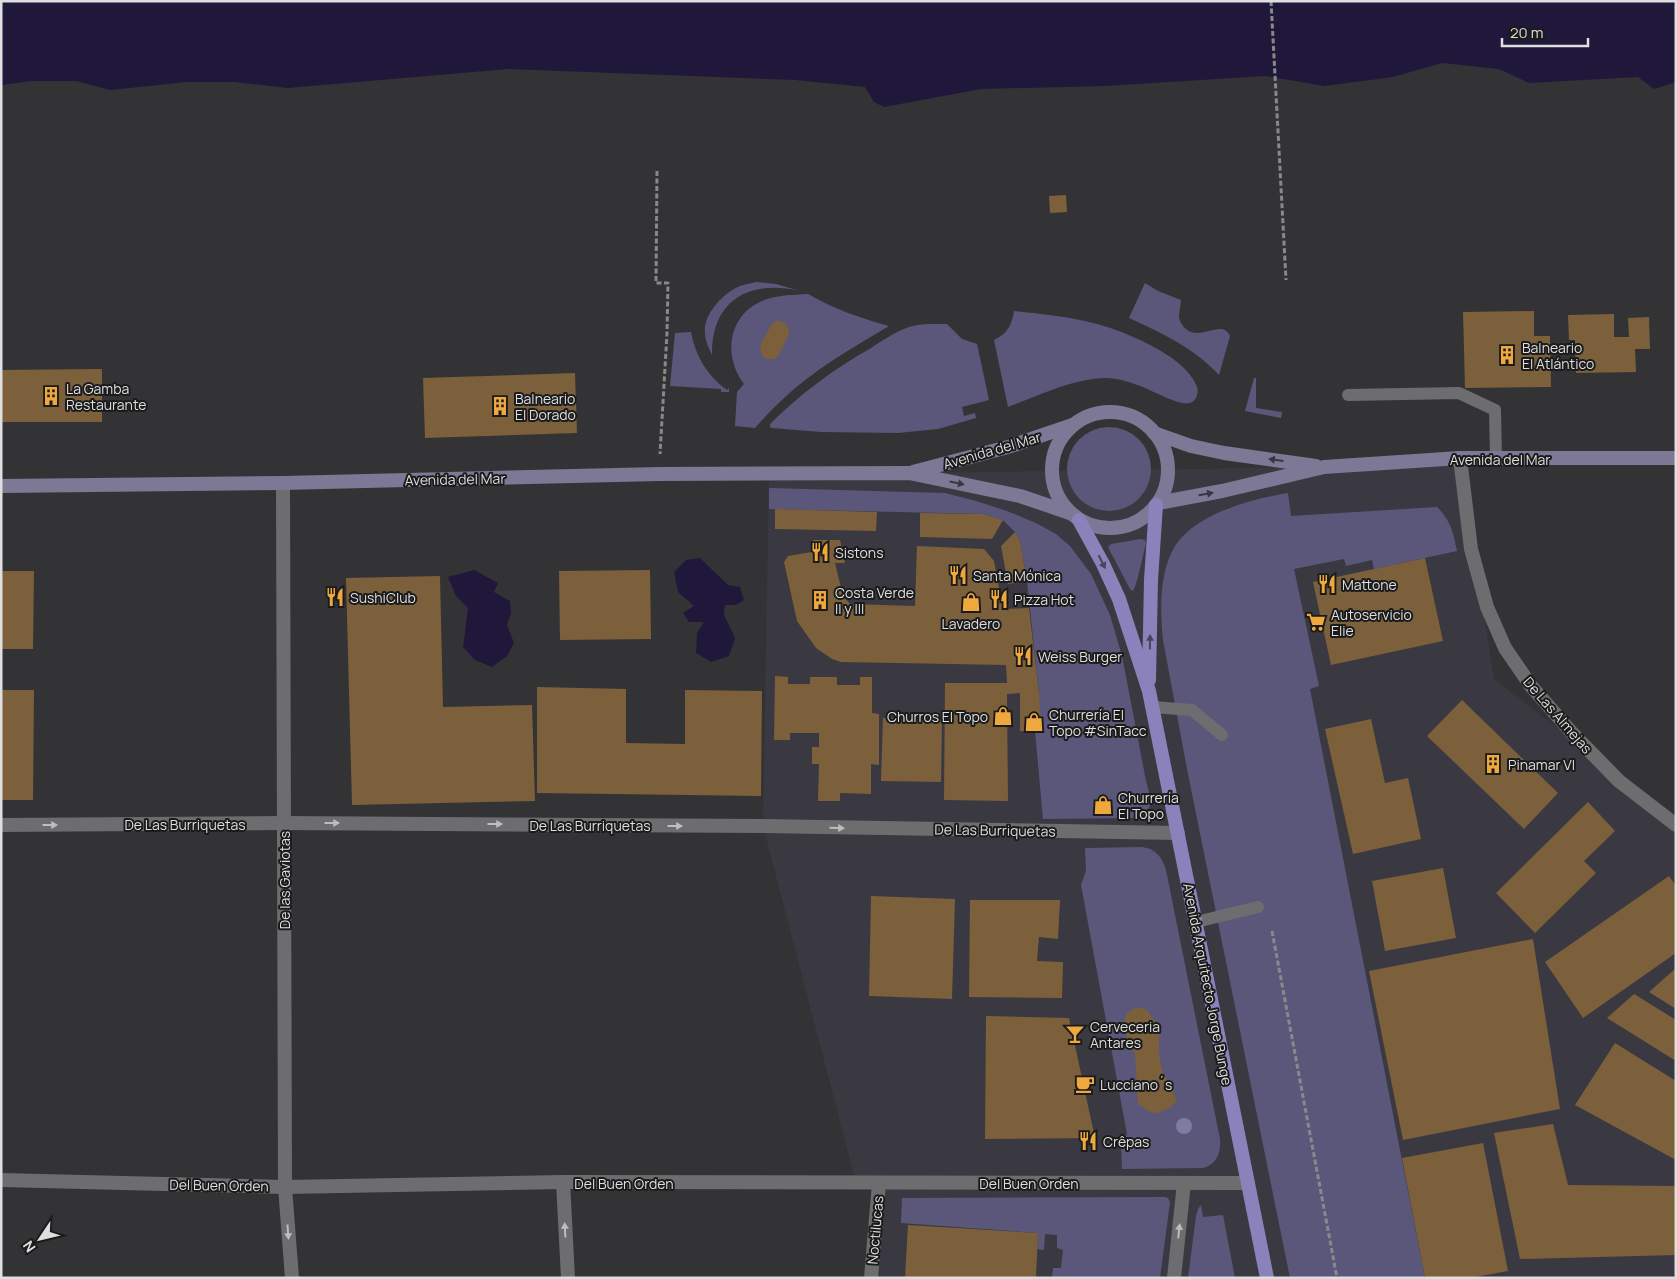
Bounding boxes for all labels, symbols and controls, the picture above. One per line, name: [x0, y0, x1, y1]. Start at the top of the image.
scale bar: [1502, 15, 1588, 47]
text: 20 m: [1510, 22, 1543, 43]
place label: Balneario El Atlántico: [1522, 338, 1594, 373]
building icon: Balneario El Atlántico: [1496, 344, 1518, 366]
place label: La Gamba Restaurante: [66, 379, 146, 414]
building icon: La Gamba Restaurante: [40, 385, 62, 407]
place label: Balneario El Dorado: [515, 389, 576, 424]
building icon: Balneario El Dorado: [489, 395, 511, 417]
street label: Avenida del Mar: [941, 427, 1043, 473]
street label: Avenida del Mar: [1450, 450, 1550, 469]
one-way arrow: [1268, 456, 1284, 464]
street label: Avenida del Mar: [404, 469, 506, 489]
one-way arrow: [950, 479, 966, 487]
one-way arrow: [1198, 490, 1214, 498]
restaurant icon: Sistons: [809, 541, 831, 563]
place label: Sistons: [835, 543, 884, 562]
one-way arrow: [1098, 555, 1106, 570]
restaurant icon: Santa Mónica: [947, 564, 969, 586]
place label: Santa Mónica: [973, 566, 1061, 585]
restaurant icon: Mattone: [1316, 573, 1338, 595]
place label: Mattone: [1342, 575, 1397, 594]
place label: Costa Verde II y III: [835, 583, 914, 618]
restaurant icon: SushiClub: [324, 586, 346, 608]
place label: SushiClub: [350, 588, 416, 607]
restaurant icon: Pizza Hot: [988, 588, 1010, 610]
building icon: Costa Verde II y III: [809, 589, 831, 611]
place label: Pizza Hot: [1014, 590, 1075, 609]
shop icon: Lavadero: [960, 591, 982, 613]
place label: Autoservicio Elie: [1331, 605, 1412, 640]
supermarket icon: Autoservicio Elie: [1305, 611, 1327, 633]
place label: Lavadero: [942, 614, 1000, 633]
one-way arrow: [1146, 634, 1154, 650]
restaurant icon: Weiss Burger: [1012, 645, 1034, 667]
place label: Weiss Burger: [1038, 647, 1122, 666]
street label: De Las Almejas: [1519, 672, 1597, 758]
shop icon: Churros El Topo: [992, 705, 1014, 727]
place label: Churrería El Topo #SinTacc: [1049, 705, 1147, 740]
place label: Churros El Topo: [887, 707, 988, 726]
shop icon: Churrería El Topo #SinTacc: [1023, 711, 1045, 733]
building icon: Pinamar VI: [1482, 753, 1504, 775]
place label: Pinamar VI: [1508, 755, 1575, 774]
place label: Churrería El Topo: [1118, 788, 1179, 823]
shop icon: Churrería El Topo: [1092, 794, 1114, 816]
street label: De Las Burriquetas: [124, 815, 246, 834]
street label: De Las Burriquetas: [529, 816, 651, 835]
one-way arrow: [324, 819, 340, 827]
street label: De Las Burriquetas: [934, 819, 1056, 841]
one-way arrow: [487, 820, 503, 828]
one-way arrow: [42, 821, 58, 829]
one-way arrow: [667, 822, 683, 830]
one-way arrow: [829, 824, 845, 832]
street label: De las Gaviotas: [275, 831, 294, 929]
street label: Avenida Arquitecto Jorge Bunge: [1179, 881, 1237, 1087]
place label: Cerveceria Antares: [1090, 1017, 1160, 1052]
bar icon: Cerveceria Antares: [1064, 1023, 1086, 1045]
cafe icon: Lucciano´s: [1074, 1073, 1096, 1095]
place label: Lucciano´s: [1100, 1075, 1172, 1094]
restaurant icon: Crêpas: [1077, 1130, 1099, 1152]
place label: Crêpas: [1103, 1132, 1149, 1151]
street label: Del Buen Orden: [574, 1174, 674, 1193]
street label: Del Buen Orden: [979, 1174, 1079, 1193]
street label: Del Buen Orden: [169, 1175, 269, 1195]
street label: Noctilucas: [863, 1195, 887, 1265]
north arrow: [15, 1214, 65, 1264]
one-way arrow: [561, 1222, 569, 1238]
one-way arrow: [1175, 1222, 1183, 1238]
one-way arrow: [284, 1225, 292, 1241]
text: N: [18, 1237, 40, 1256]

